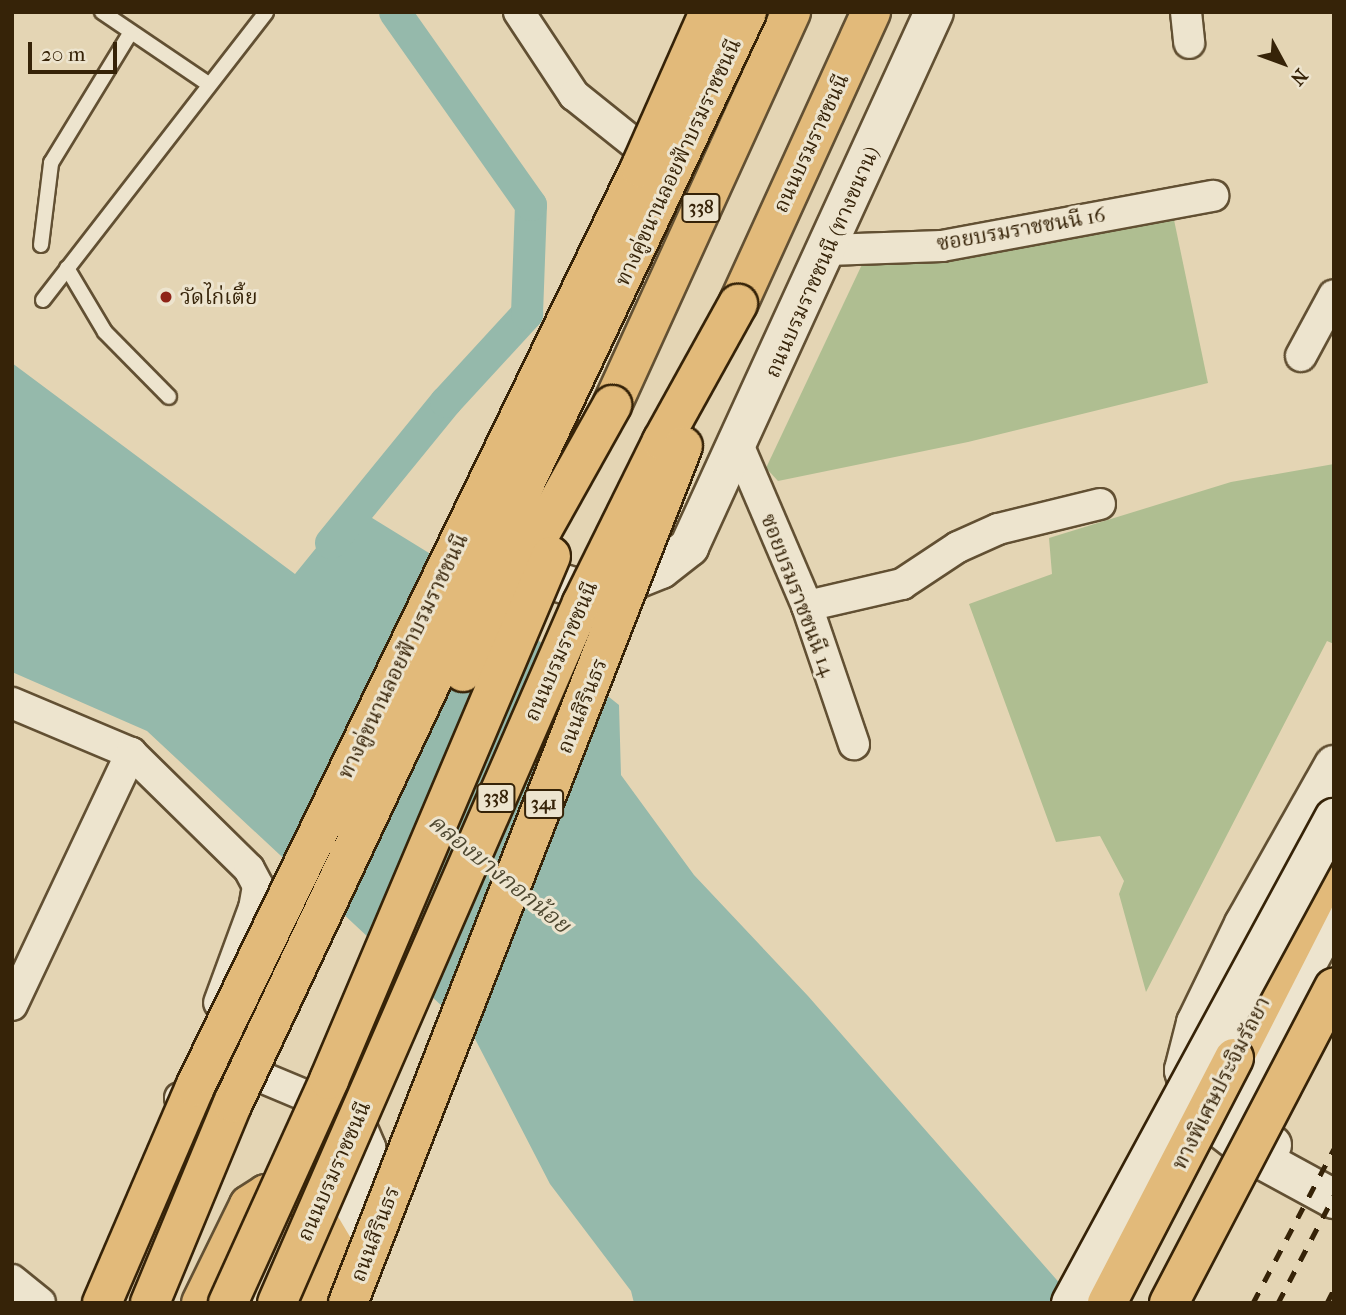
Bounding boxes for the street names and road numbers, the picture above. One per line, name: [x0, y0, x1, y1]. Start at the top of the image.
street label: ทางคู่ขนานลอยฟ้าบรมราชชนนี: [610, 34, 746, 290]
street label: ถนนบรมราชชนนี: [768, 69, 854, 217]
street label: ถนนบรมราชชนนี (ทางขนาน): [760, 142, 884, 382]
road number: 338: [680, 192, 722, 224]
street label: ซอยบรมราชชนนี 16: [935, 202, 1107, 256]
street label: ซอยบรมราชชนนี 14: [755, 510, 841, 680]
street label: ทางคู่ขนานลอยฟ้าบรมราชชนนี: [333, 529, 473, 783]
street label: ถนนบรมราชชนนี: [519, 577, 603, 725]
street label: ถนนสิรินธร: [552, 655, 612, 757]
road number: 338: [475, 782, 517, 814]
road number: 341: [523, 789, 565, 820]
street label: ทางพิเศษประจิมรัถยา: [1166, 992, 1276, 1174]
street label: ถนนบรมราชชนนี: [292, 1097, 376, 1245]
street label: ถนนสิรินธร: [345, 1183, 405, 1285]

